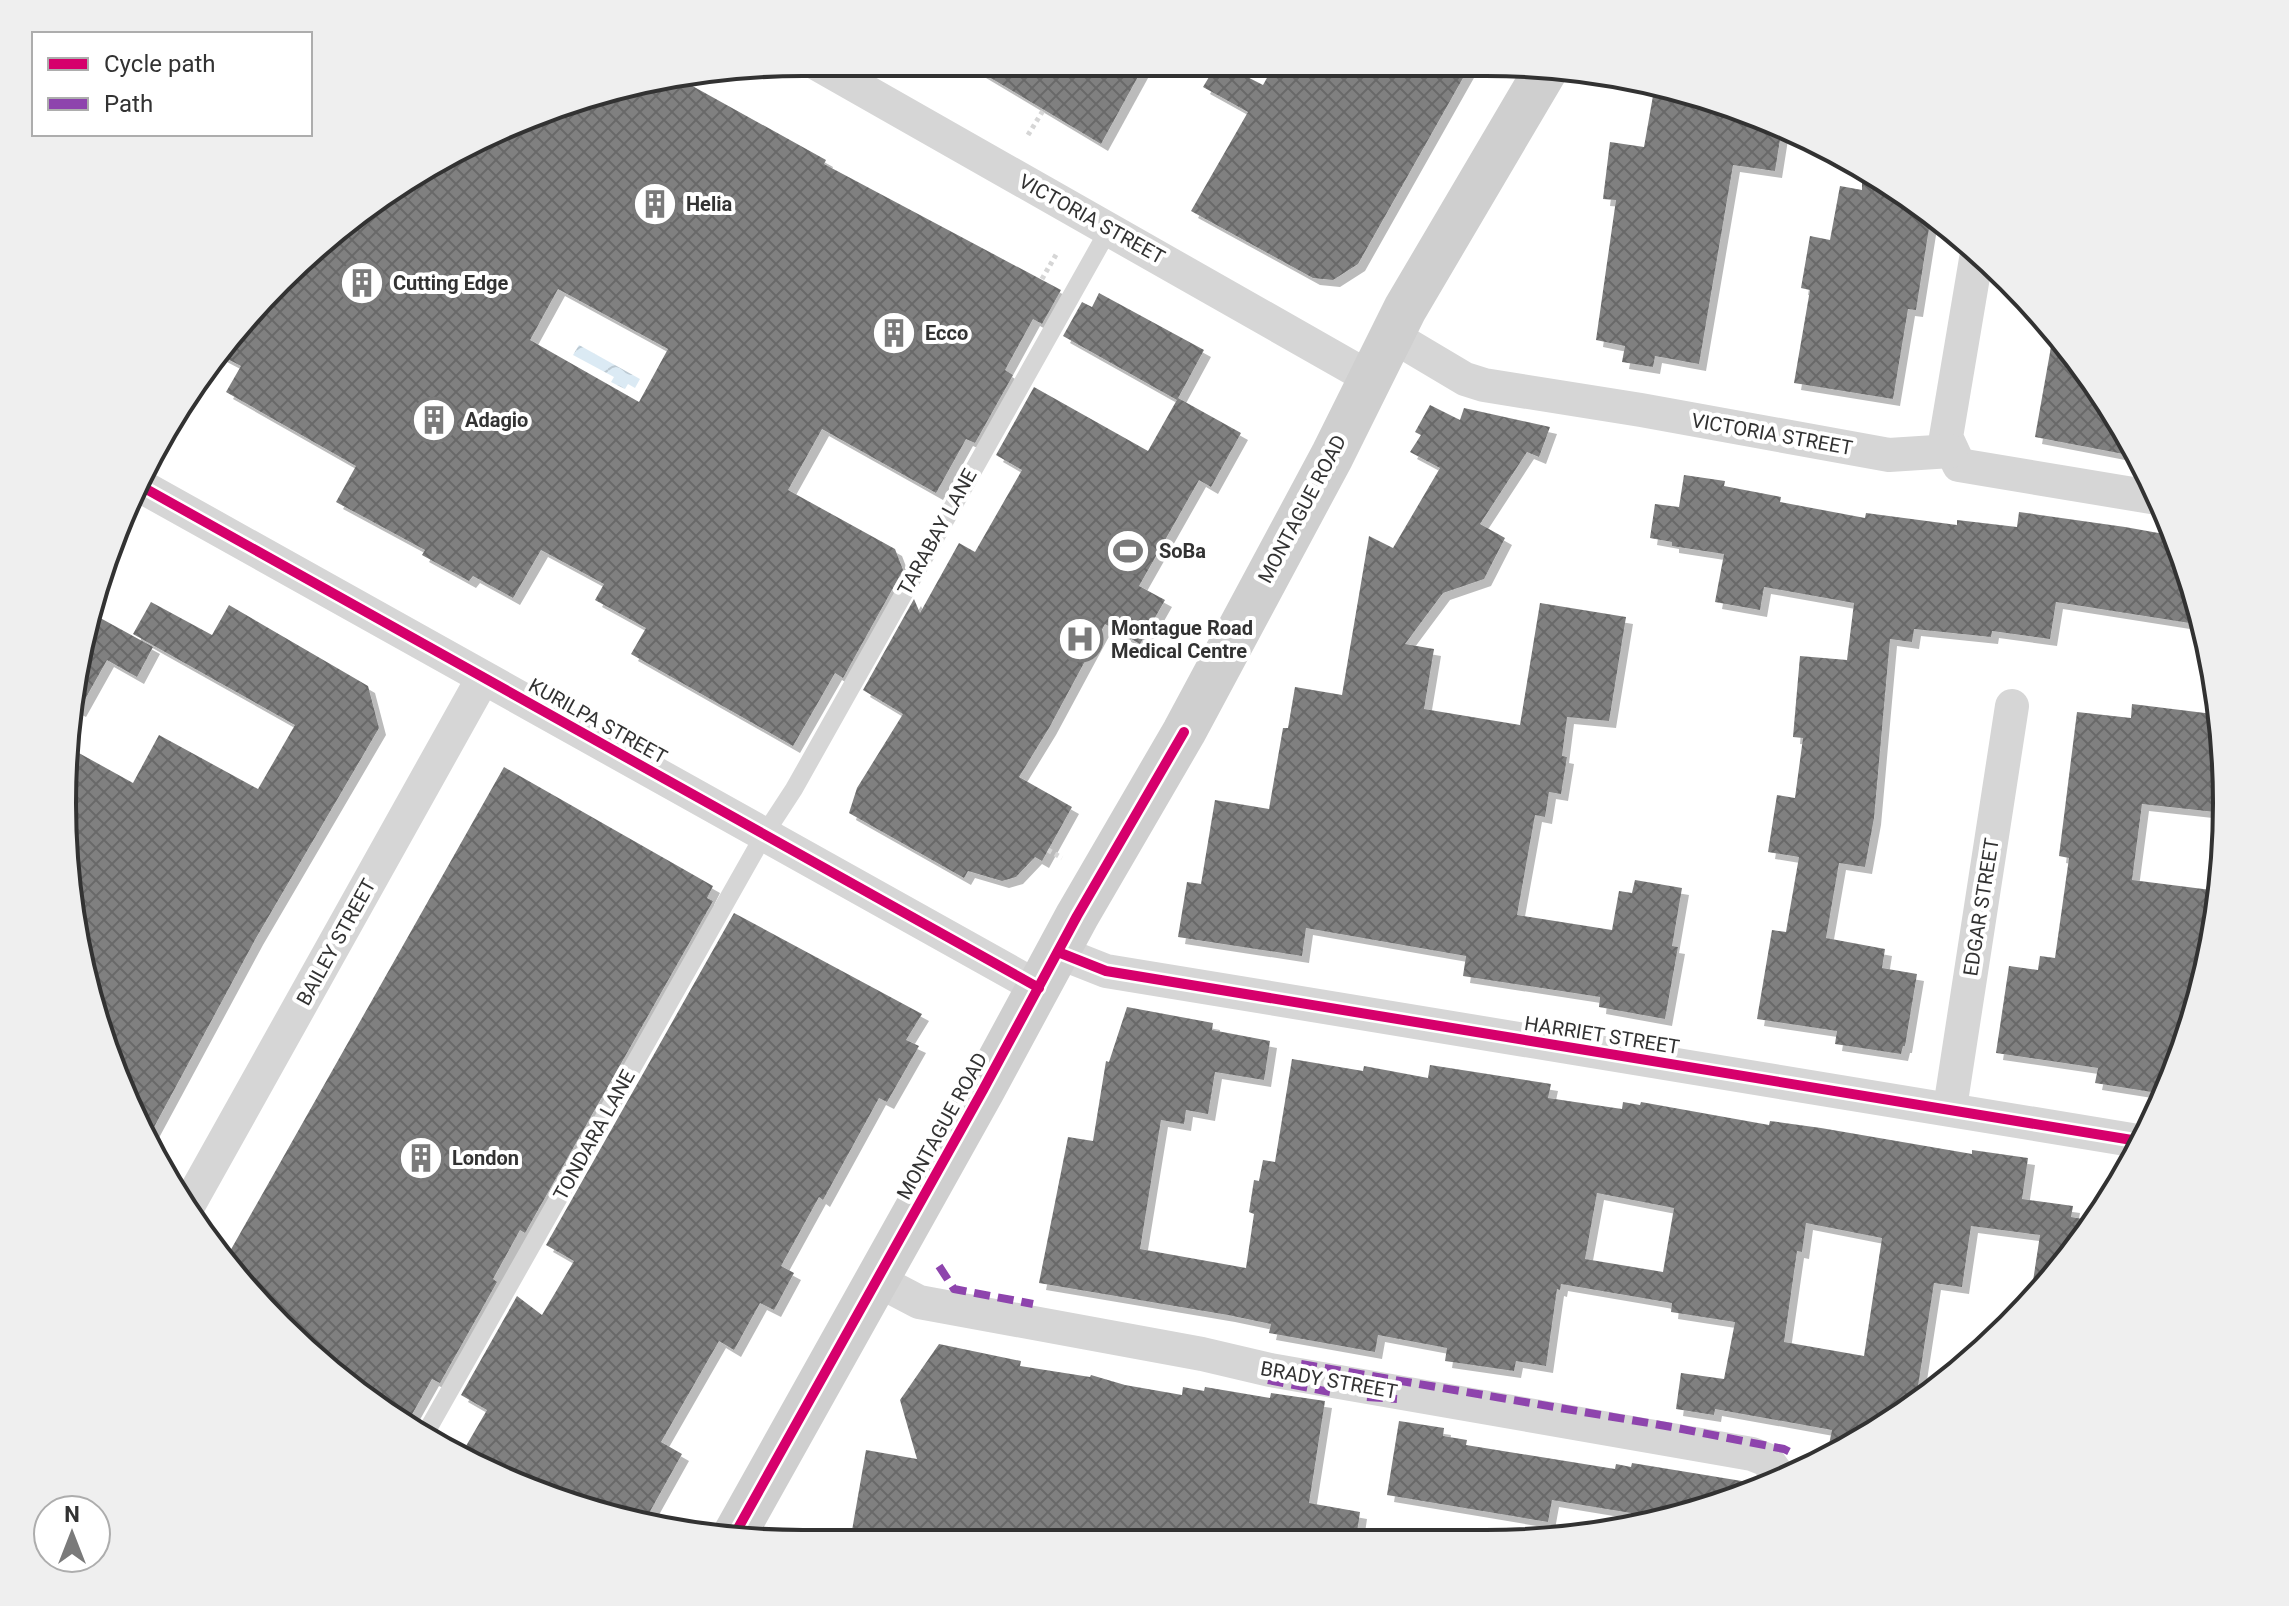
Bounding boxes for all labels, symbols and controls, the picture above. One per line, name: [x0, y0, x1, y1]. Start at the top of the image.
legend: [32, 32, 312, 136]
text: Cycle path: [104, 50, 216, 78]
text: Path: [104, 90, 153, 118]
street label: VICTORIA STREET: [1015, 169, 1169, 269]
building icon: Helia: [631, 180, 679, 228]
place label: Helia: [686, 192, 733, 216]
building icon: Cutting Edge: [338, 259, 386, 307]
place label: Cutting Edge: [393, 271, 508, 295]
building icon: Ecco: [870, 309, 918, 357]
place label: Ecco: [925, 321, 968, 345]
building icon: Adagio: [410, 396, 458, 444]
place label: Adagio: [465, 408, 528, 432]
street label: VICTORIA STREET: [1690, 408, 1855, 460]
street label: MONTAGUE ROAD: [1253, 431, 1351, 587]
street label: TARABAY LANE: [892, 465, 982, 599]
sports icon: SoBa: [1104, 527, 1152, 575]
place label: SoBa: [1159, 539, 1206, 563]
hospital icon: Montague Road Medical Centre: [1056, 615, 1104, 663]
place label: Montague Road Medical Centre: [1111, 616, 1253, 663]
street label: KURILPA STREET: [525, 673, 671, 769]
street label: EDGAR STREET: [1958, 836, 2004, 978]
street label: BAILEY STREET: [291, 874, 381, 1010]
street label: HARRIET STREET: [1523, 1011, 1681, 1059]
street label: MONTAGUE ROAD: [892, 1048, 992, 1204]
street label: TONDARA LANE: [548, 1065, 640, 1205]
building icon: London: [397, 1134, 445, 1182]
place label: London: [452, 1146, 519, 1170]
street label: BRADY STREET: [1259, 1356, 1399, 1404]
north arrow: [32, 1494, 112, 1574]
text: N: [64, 1502, 80, 1527]

